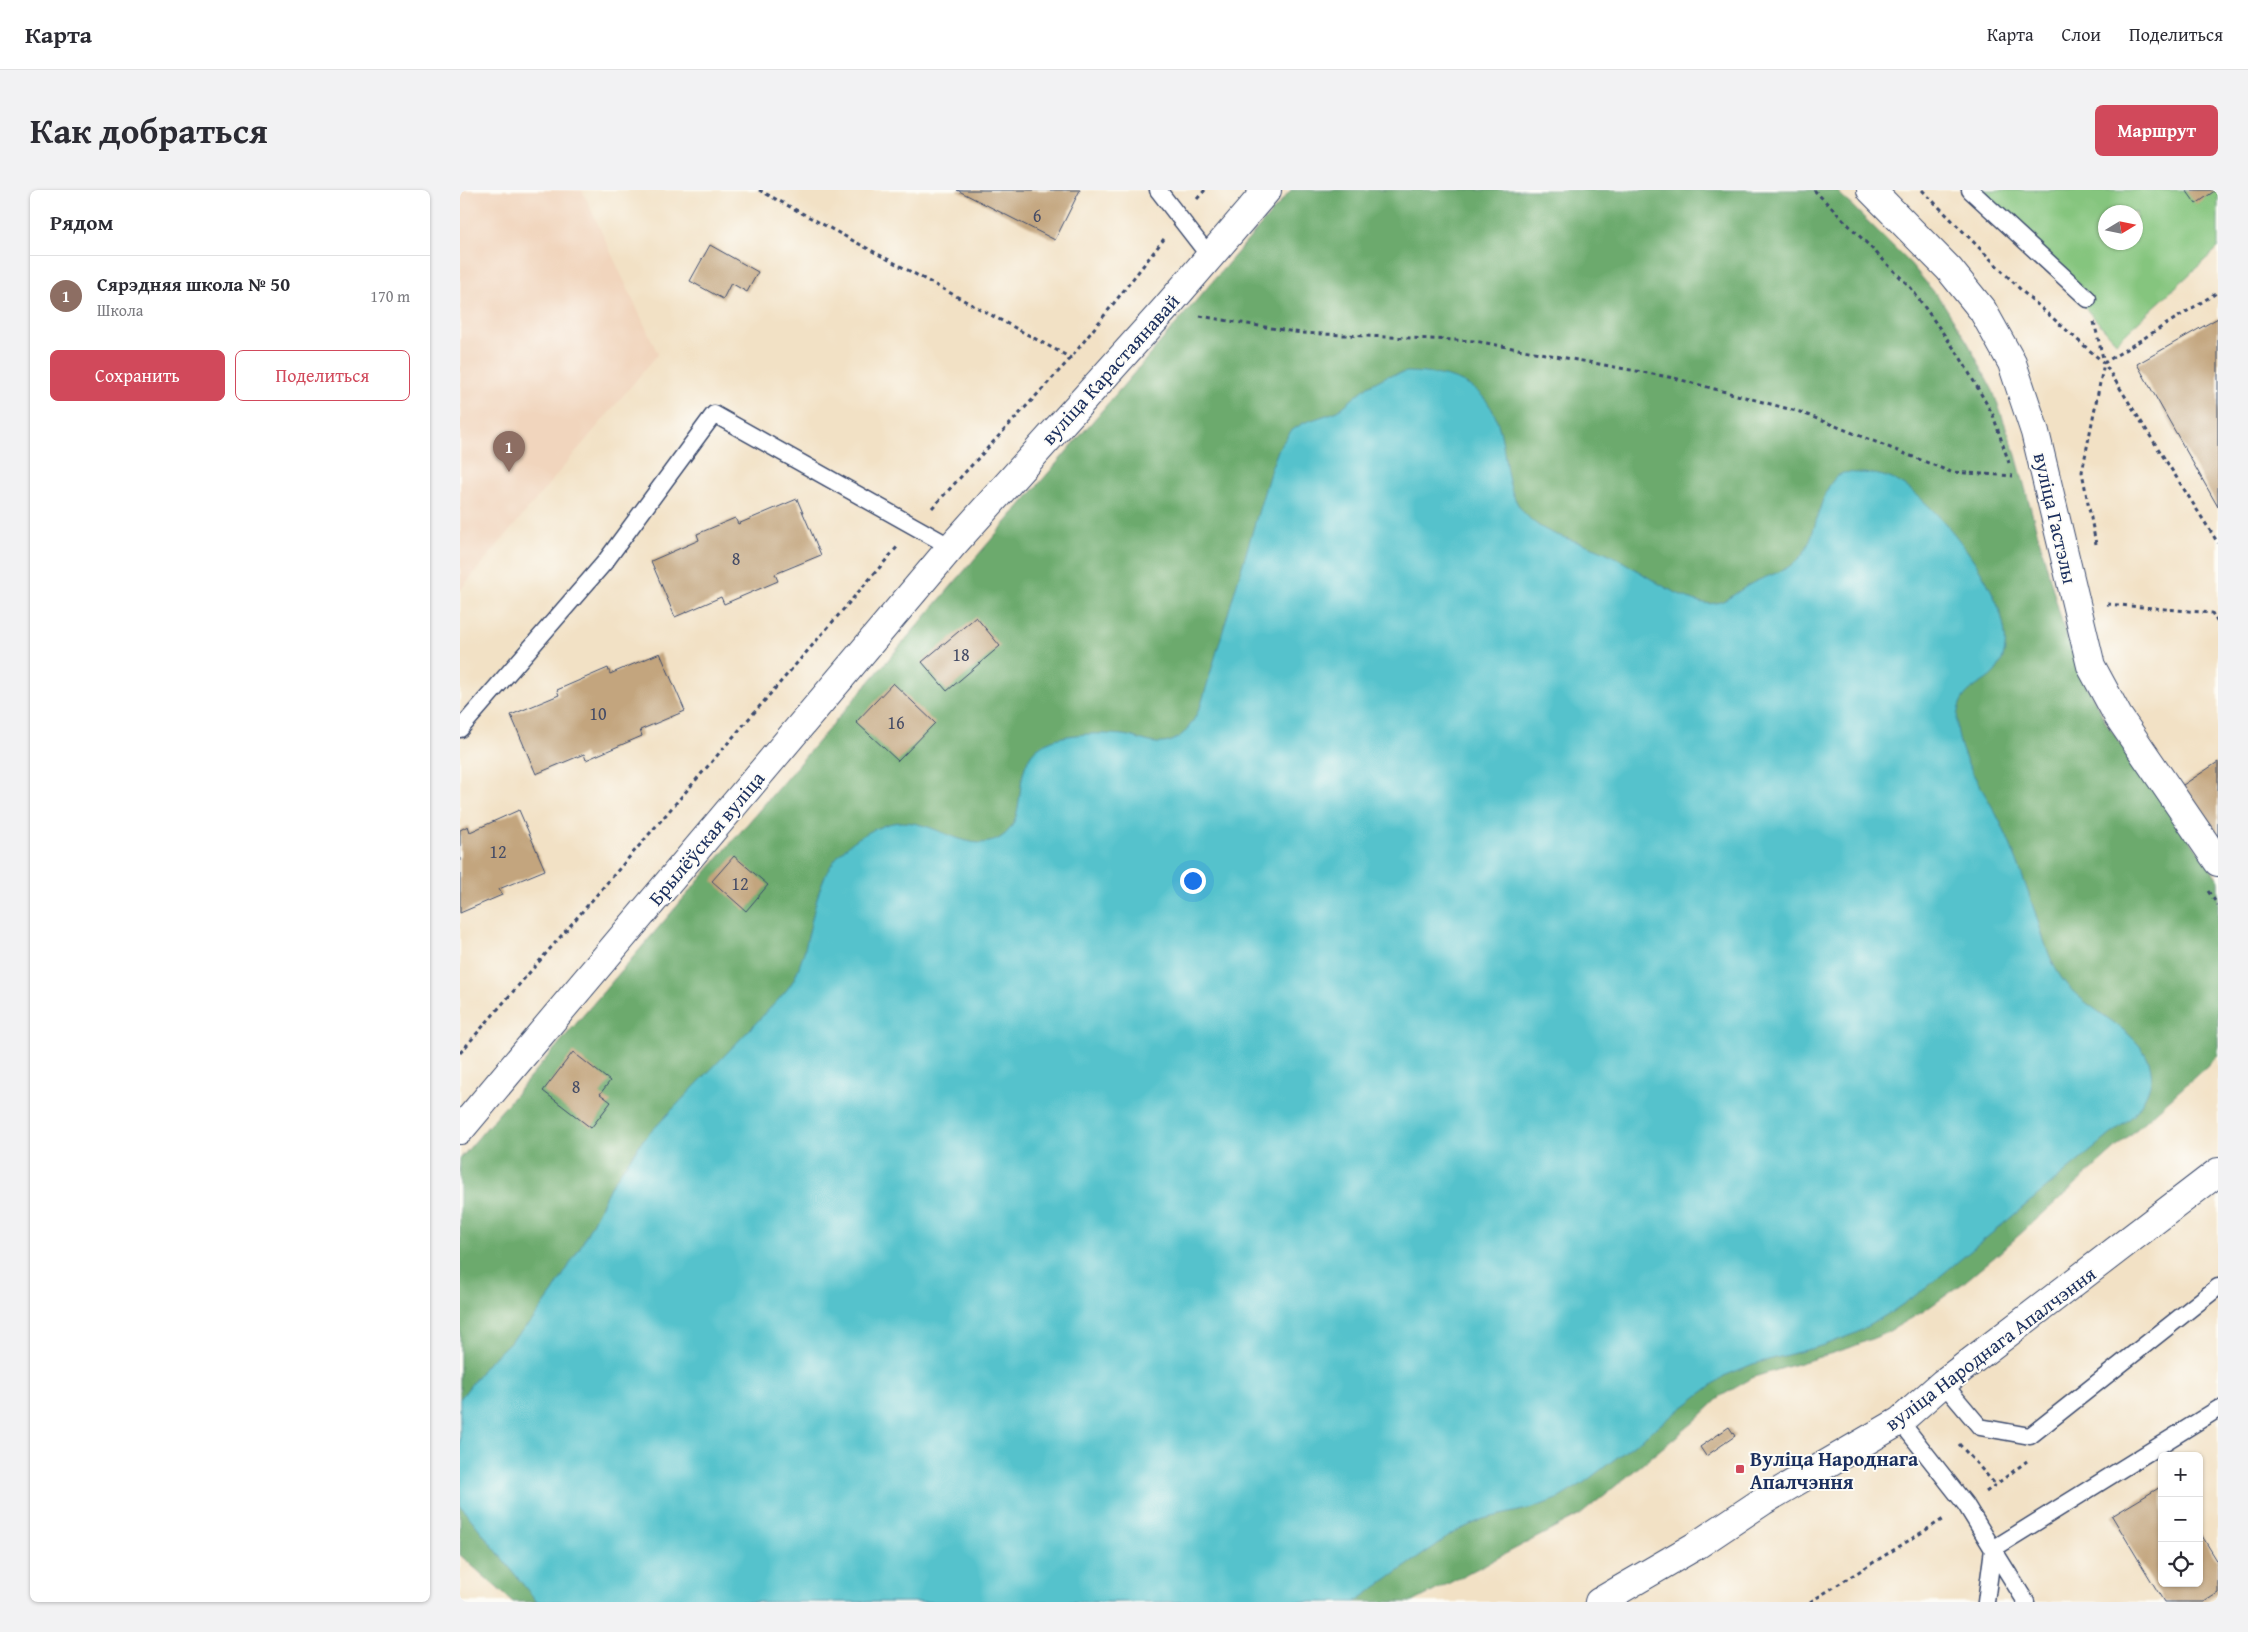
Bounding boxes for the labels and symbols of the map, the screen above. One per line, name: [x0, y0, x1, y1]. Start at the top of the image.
house number: 6: [1033, 202, 1041, 229]
north arrow: [2098, 205, 2143, 250]
street label: вуліца Карастаянавай: [1034, 287, 1186, 451]
pin: 1: [493, 431, 525, 472]
street label: вуліца Гастэлы: [2027, 449, 2085, 587]
house number: 8: [732, 545, 740, 572]
house number: 18: [952, 641, 970, 668]
house number: 10: [589, 700, 607, 727]
house number: 16: [887, 709, 905, 736]
street label: Брылёўская вуліца: [641, 764, 771, 912]
house number: 12: [489, 838, 507, 865]
your location: [1180, 868, 1206, 894]
house number: 12: [731, 870, 749, 897]
house number: 8: [572, 1073, 580, 1100]
street label: вуліца Народнага Апалчэння: [1878, 1259, 2102, 1437]
place label: Вуліца Народнага Апалчэння: [1750, 1444, 1919, 1496]
marker: Вуліца Народнага Апалчэння: [1734, 1463, 1746, 1475]

